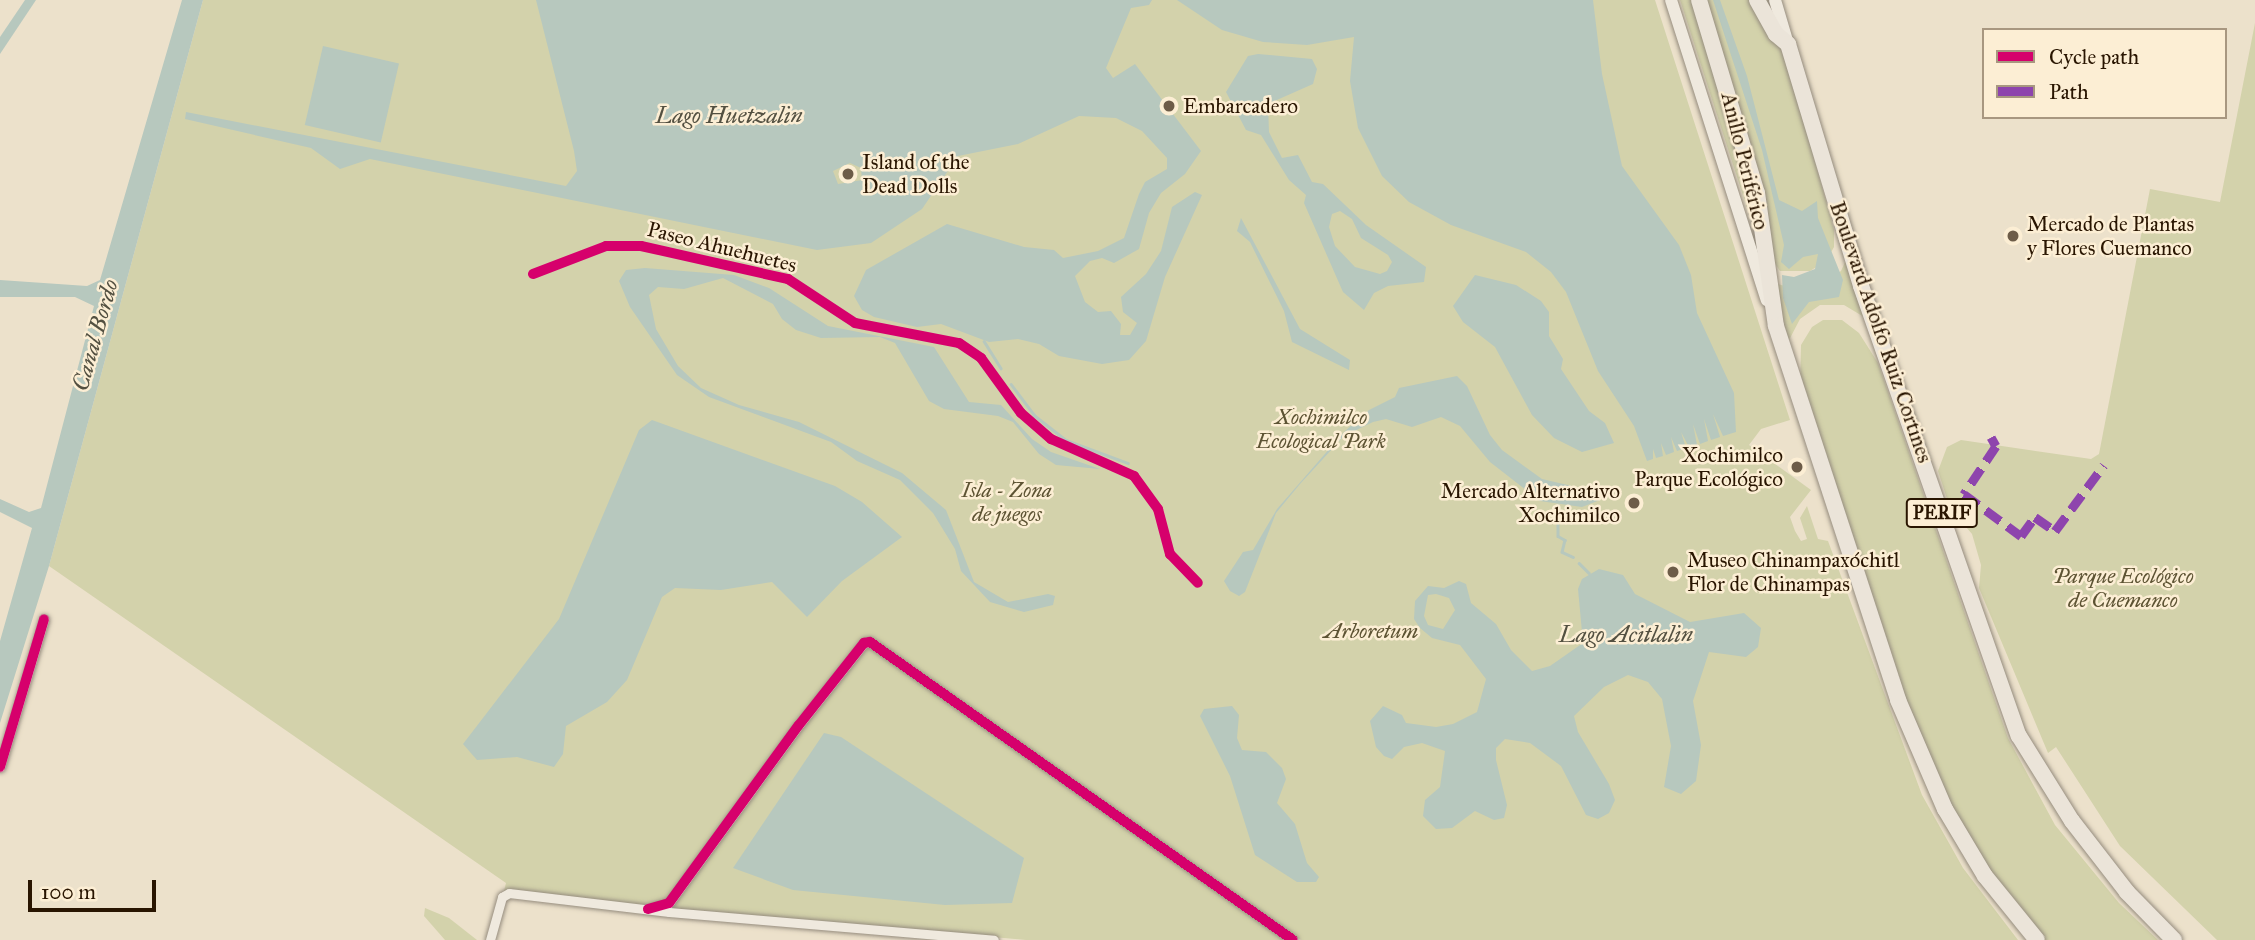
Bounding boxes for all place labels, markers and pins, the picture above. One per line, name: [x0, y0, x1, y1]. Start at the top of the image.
place label: Embarcadero: [1183, 93, 1298, 119]
marker: Embarcadero: [1161, 98, 1177, 114]
place label: Island of the Dead Dolls: [862, 149, 970, 199]
marker: Island of the Dead Dolls: [840, 166, 856, 182]
place label: Mercado de Plantas y Flores Cuemanco: [2027, 211, 2194, 261]
marker: Mercado de Plantas y Flores Cuemanco: [2005, 228, 2021, 244]
place label: Xochimilco Parque Ecológico: [1634, 442, 1783, 492]
marker: Xochimilco Parque Ecológico: [1789, 459, 1805, 475]
place label: Mercado Alternativo Xochimilco: [1441, 478, 1620, 528]
marker: Mercado Alternativo Xochimilco: [1626, 495, 1642, 511]
place label: Museo Chinampaxóchitl Flor de Chinampas: [1687, 547, 1899, 597]
marker: Museo Chinampaxóchitl Flor de Chinampas: [1665, 564, 1681, 580]

